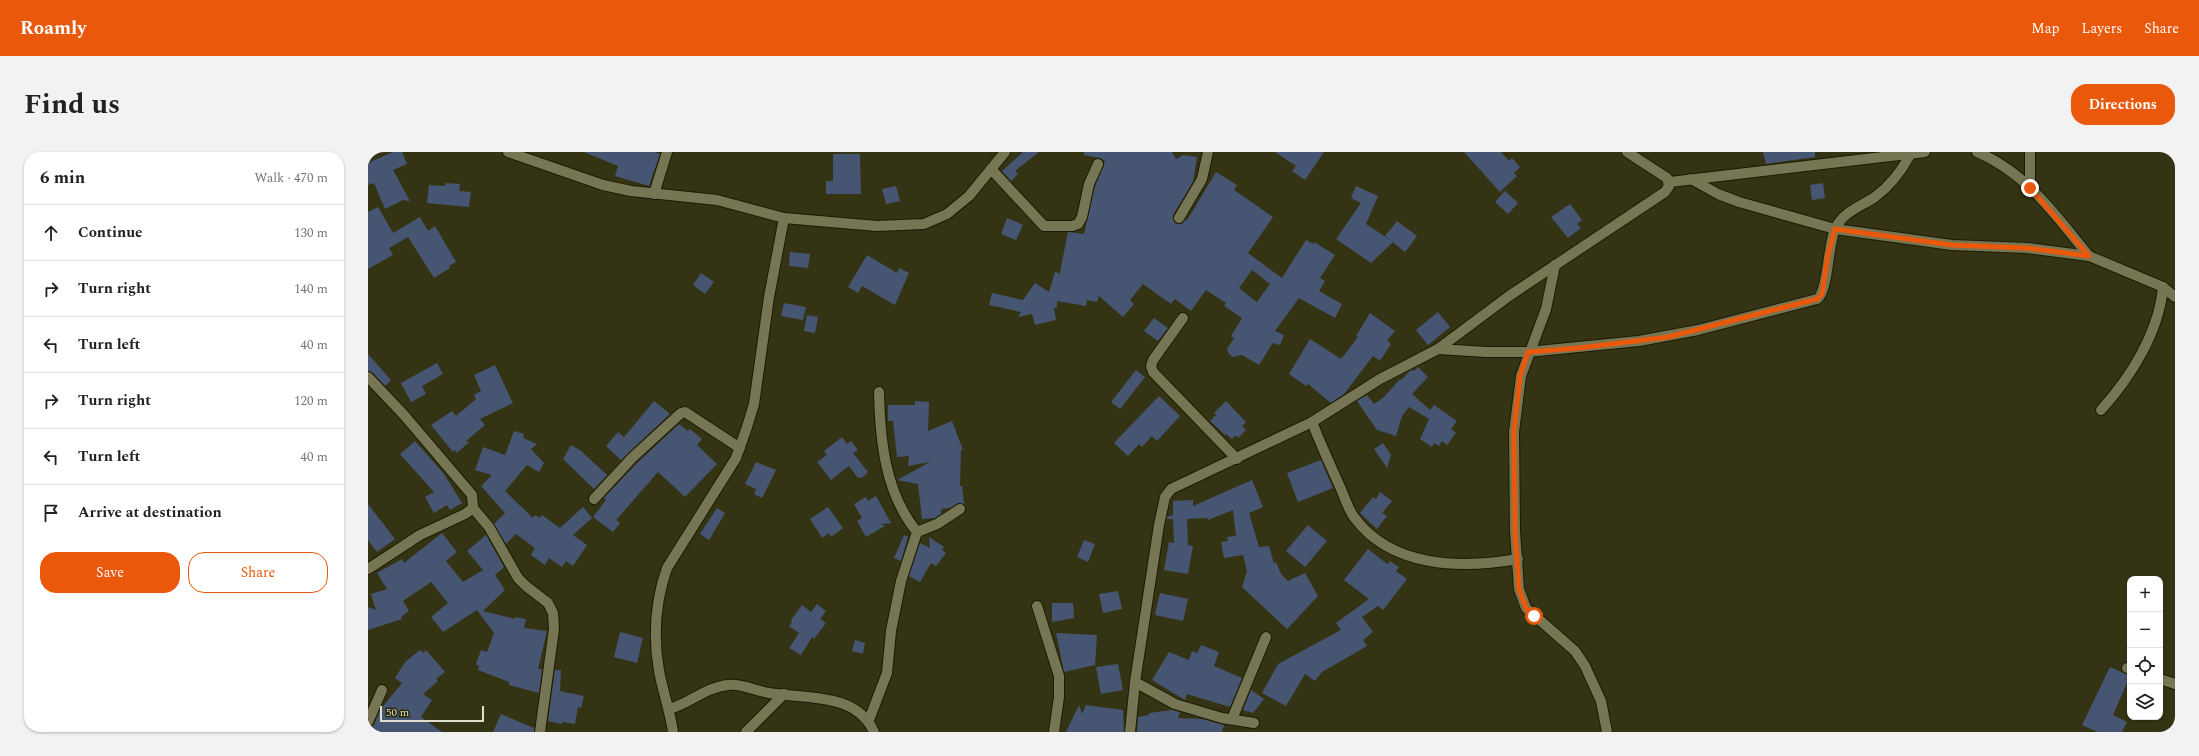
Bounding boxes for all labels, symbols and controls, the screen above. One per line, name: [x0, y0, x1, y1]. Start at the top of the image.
text: Roamly: [20, 14, 86, 43]
text: Map: [2031, 18, 2060, 39]
text: Layers: [2082, 18, 2122, 39]
text: Share: [2144, 18, 2179, 39]
text: Find us: [24, 83, 120, 126]
button: Directions: [2071, 84, 2175, 125]
text: 6 min: [40, 165, 85, 191]
text: Walk · 470 m: [254, 168, 328, 188]
route end: [2021, 179, 2039, 197]
text: Continue: [78, 221, 143, 244]
icon: ahead: [40, 222, 62, 244]
text: 130 m: [294, 223, 328, 243]
text: Turn right: [78, 277, 151, 300]
icon: right: [40, 278, 62, 300]
text: 140 m: [294, 279, 328, 299]
text: Turn left: [78, 333, 140, 356]
icon: left: [40, 334, 62, 356]
text: 40 m: [301, 335, 328, 355]
text: Turn right: [78, 389, 151, 412]
icon: right: [40, 390, 62, 412]
text: 120 m: [294, 391, 328, 411]
text: Turn left: [78, 445, 140, 468]
icon: left: [40, 446, 62, 468]
text: 40 m: [301, 447, 328, 467]
text: Arrive at destination: [78, 501, 222, 524]
icon: arrive: [40, 502, 62, 524]
button: Save: [40, 552, 180, 593]
button: Share: [188, 552, 328, 593]
map controls: [2127, 576, 2163, 720]
button: +: [2127, 576, 2163, 612]
route start: [1525, 607, 1543, 625]
button: −: [2127, 612, 2163, 648]
button: locate: [2127, 648, 2163, 684]
button: layers: [2127, 684, 2163, 720]
scale bar: [380, 704, 484, 723]
text: 50 m: [386, 704, 409, 721]

